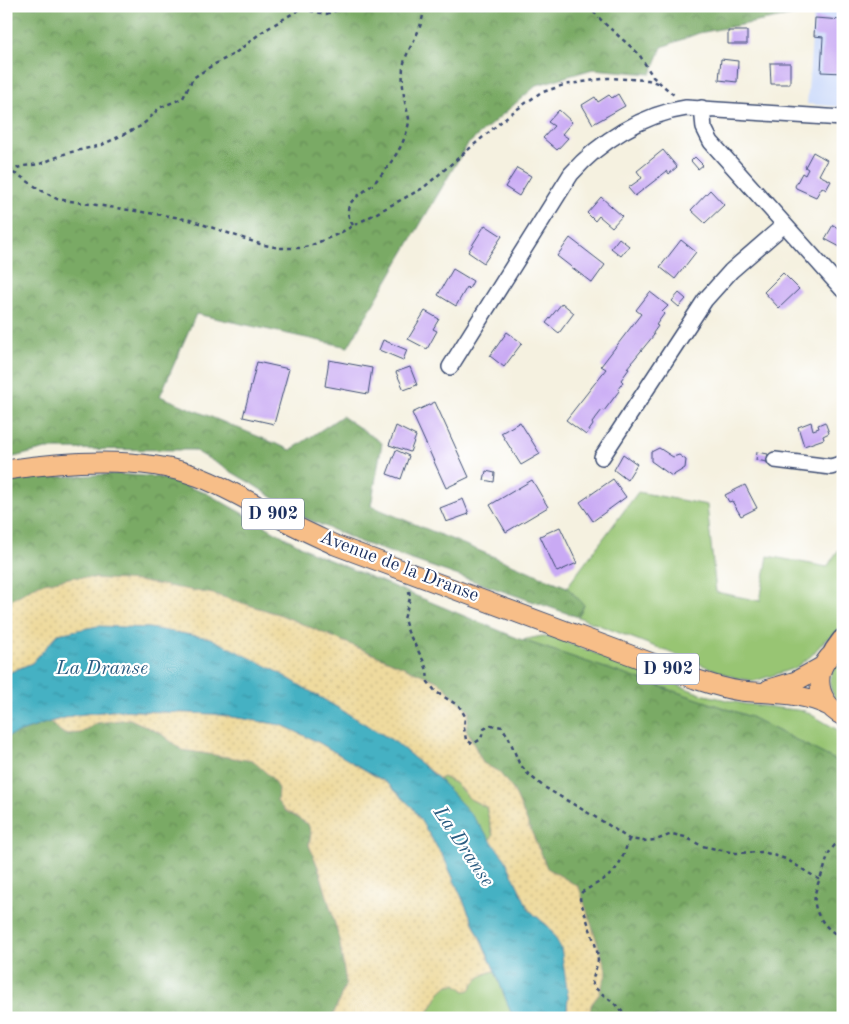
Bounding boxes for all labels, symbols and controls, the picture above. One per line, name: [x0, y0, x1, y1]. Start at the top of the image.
road number: D 902: [242, 498, 304, 530]
street label: Avenue de la Dranse: [317, 528, 481, 606]
road number: D 902: [637, 654, 699, 684]
water label: La Dranse: [55, 659, 148, 679]
water label: La Dranse: [428, 802, 497, 891]

